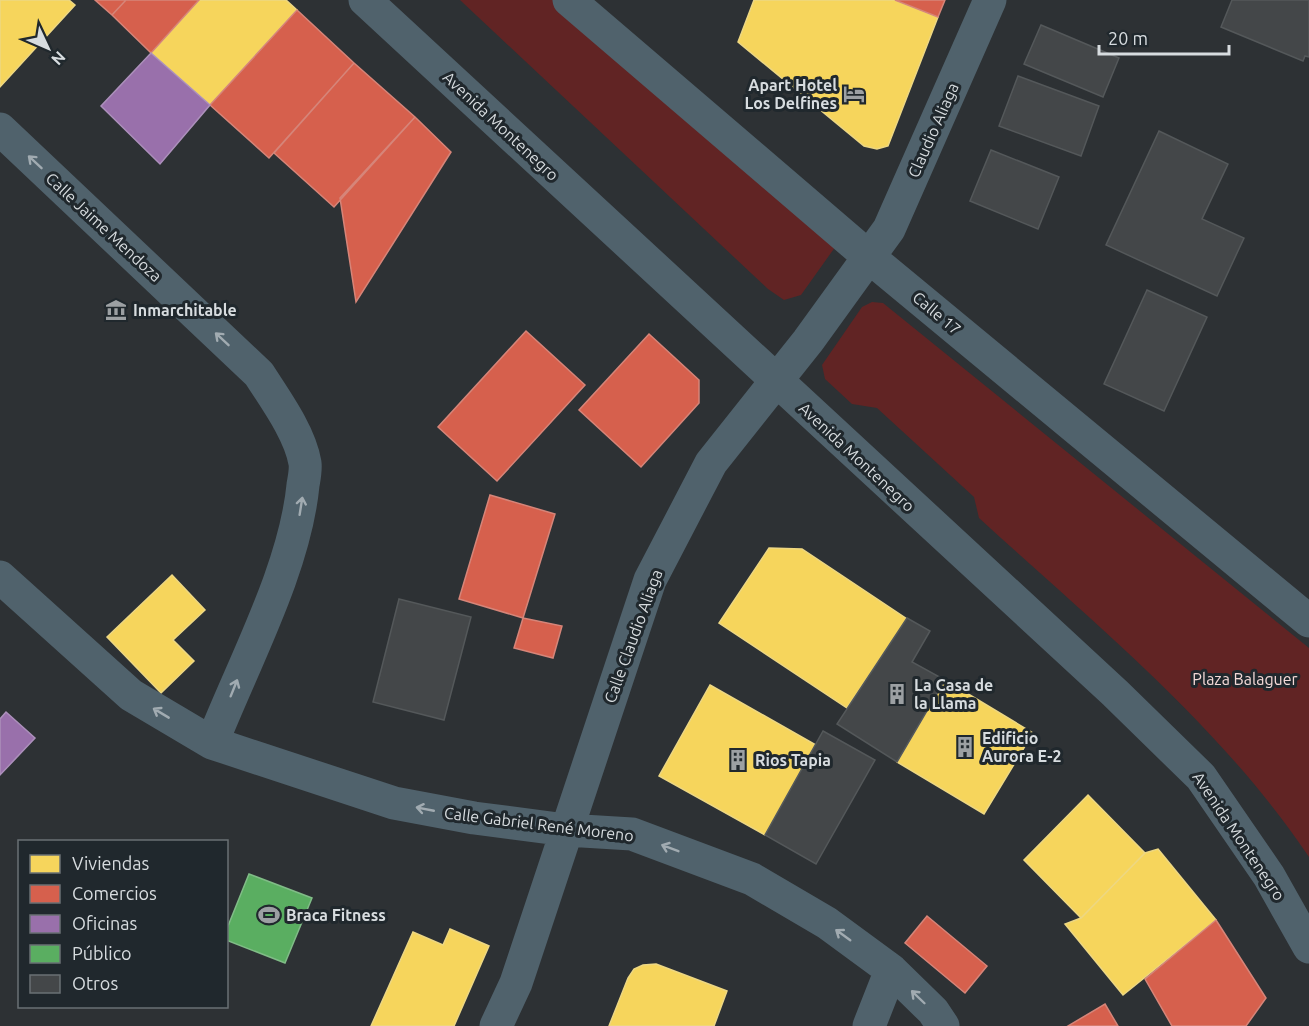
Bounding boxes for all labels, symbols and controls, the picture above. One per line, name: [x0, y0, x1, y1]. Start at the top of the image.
north arrow: [18, 18, 78, 78]
scale bar: [1099, 18, 1230, 56]
text: 20 m: [1108, 28, 1148, 48]
text: N: [48, 48, 69, 69]
street label: Avenida Montenegro: [440, 68, 562, 184]
place label: Apart Hotel Los Delfines: [744, 76, 837, 112]
street label: Claudio Aliaga: [904, 80, 962, 180]
hotel icon: Apart Hotel Los Delfines: [842, 82, 866, 106]
one-way arrow: [27, 154, 42, 169]
street label: Calle Jaime Mendoza: [43, 169, 165, 285]
street label: Calle 17: [909, 288, 965, 338]
museum icon: Inmarchitable: [104, 298, 128, 322]
place label: Inmarchitable: [133, 301, 237, 319]
one-way arrow: [215, 332, 230, 346]
street label: Avenida Montenegro: [796, 399, 918, 515]
one-way arrow: [295, 497, 306, 516]
street label: Calle Claudio Aliaga: [600, 567, 666, 705]
park label: Plaza Balaguer: [1192, 670, 1298, 688]
place label: La Casa de la Llama: [914, 676, 993, 712]
one-way arrow: [229, 680, 240, 698]
building icon: La Casa de la Llama: [885, 682, 909, 706]
one-way arrow: [153, 706, 170, 718]
place label: Edificio Aurora E-2: [982, 729, 1061, 765]
building icon: Edificio Aurora E-2: [953, 735, 977, 759]
building icon: Rios Tapia: [726, 748, 750, 772]
place label: Rios Tapia: [755, 751, 831, 769]
street label: Avenida Montenegro: [1189, 768, 1289, 904]
one-way arrow: [416, 803, 435, 814]
street label: Calle Gabriel René Moreno: [443, 803, 635, 845]
legend: [18, 840, 228, 1008]
one-way arrow: [661, 842, 680, 853]
text: Viviendas: [72, 853, 149, 873]
text: Comercios: [72, 883, 157, 903]
sports icon: Braca Fitness: [257, 903, 281, 927]
place label: Braca Fitness: [286, 906, 386, 924]
text: Oficinas: [72, 913, 137, 933]
one-way arrow: [836, 929, 852, 941]
text: Público: [72, 943, 132, 963]
text: Otros: [72, 973, 118, 993]
one-way arrow: [911, 989, 926, 1004]

